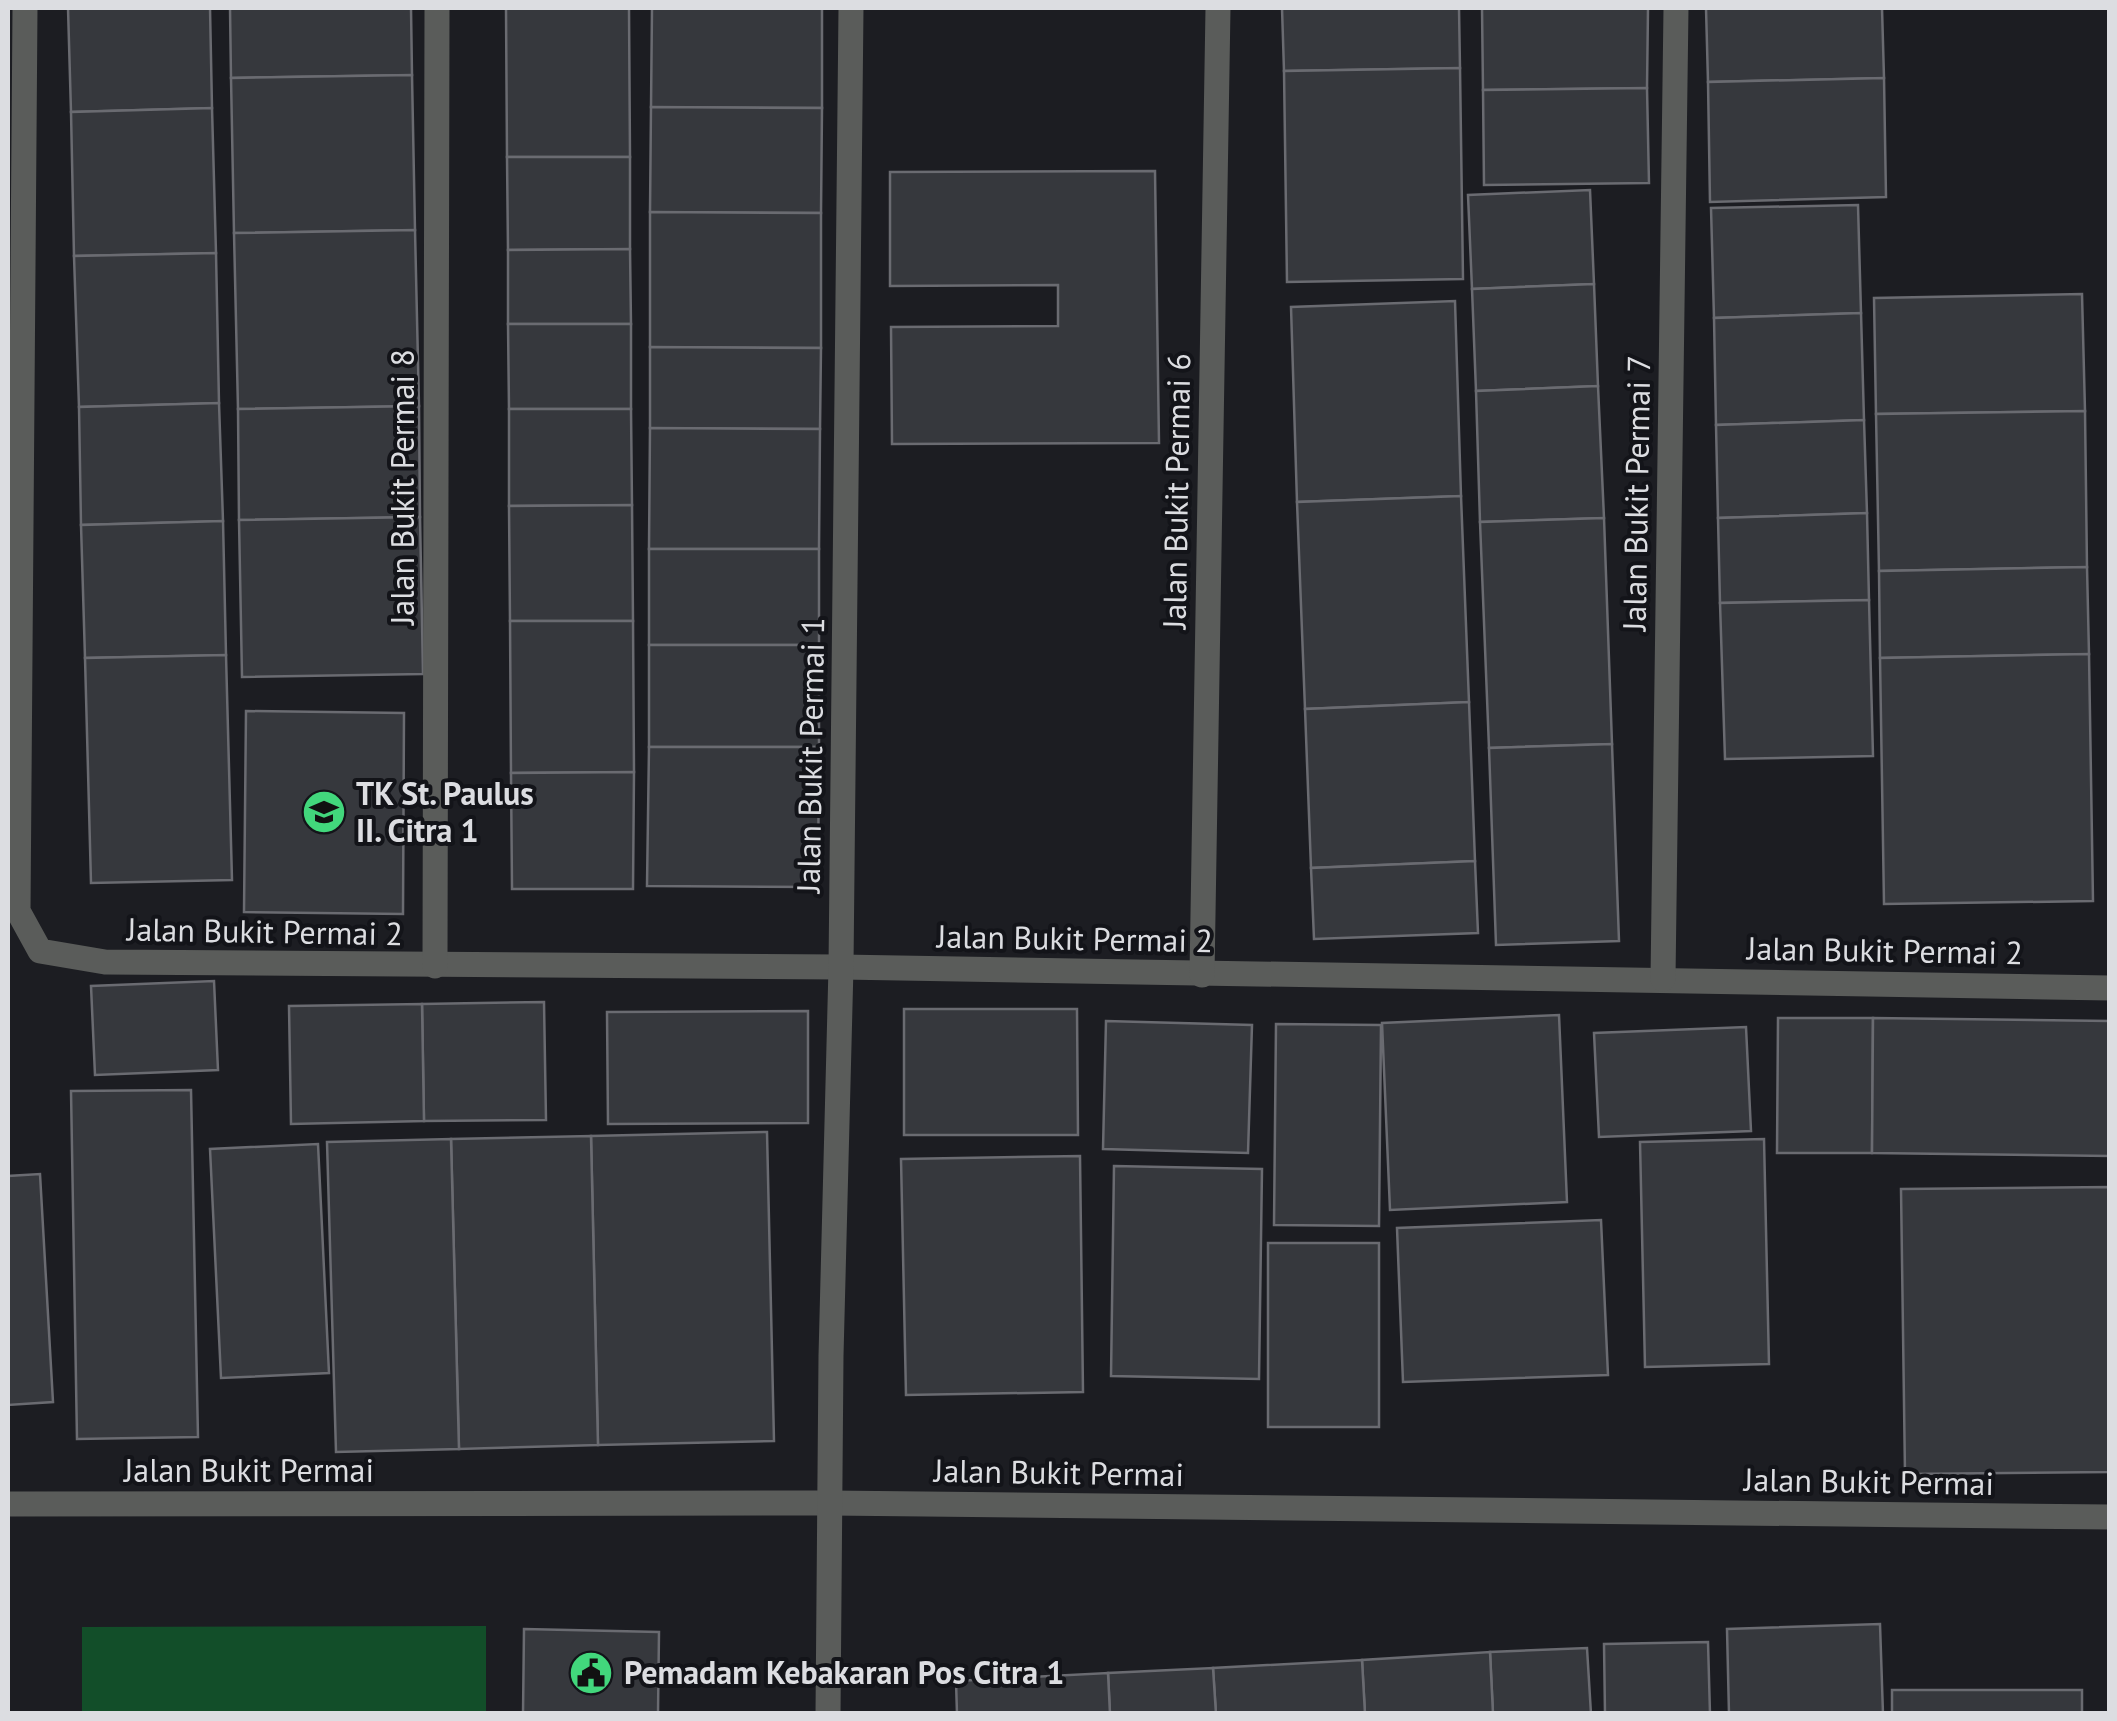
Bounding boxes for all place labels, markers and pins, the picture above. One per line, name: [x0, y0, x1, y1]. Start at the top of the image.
place label: TK St. Paulus II. Citra 1: [356, 772, 534, 851]
school or university icon: TK St. Paulus II. Citra 1: [301, 789, 347, 835]
public building icon: Pemadam Kebakaran Pos Citra 1: [568, 1650, 614, 1696]
place label: Pemadam Kebakaran Pos Citra 1: [624, 1651, 1064, 1693]

